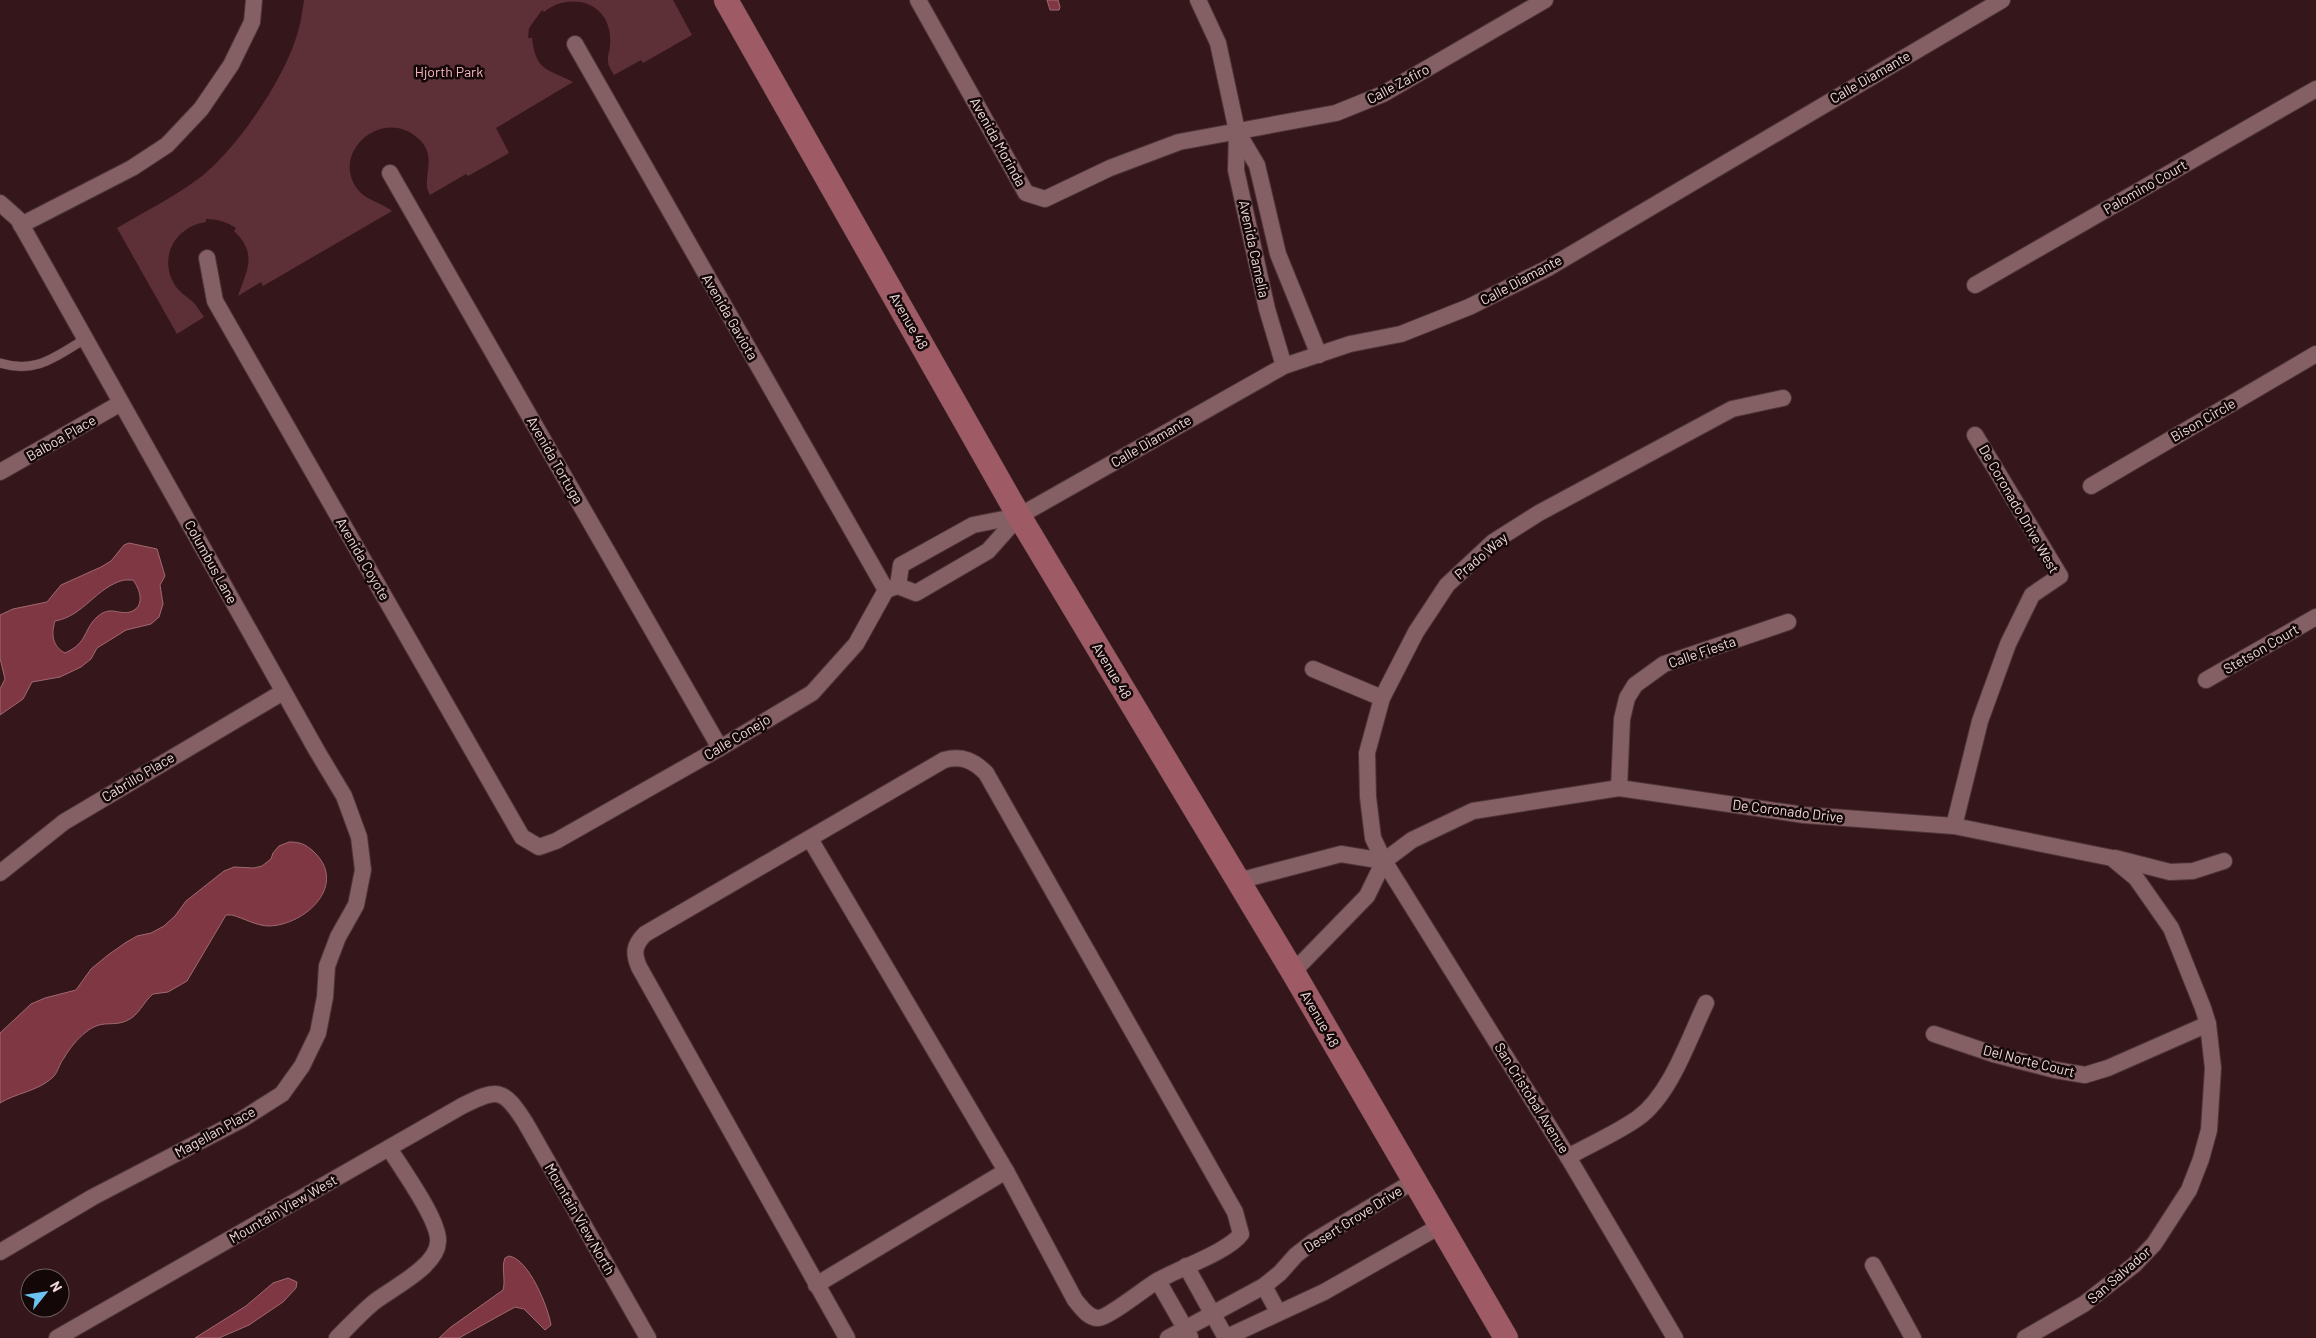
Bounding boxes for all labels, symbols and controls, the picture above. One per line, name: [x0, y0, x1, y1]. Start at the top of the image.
street label: Calle Diamante: [1826, 47, 1913, 106]
street label: Calle Zafiro: [1364, 60, 1432, 107]
park label: Hjorth Park: [415, 63, 483, 80]
street label: Avenida Morinda: [967, 94, 1030, 189]
street label: Palomino Court: [2100, 156, 2189, 217]
street label: Avenida Camelia: [1236, 199, 1273, 299]
street label: Calle Diamante: [1477, 251, 1565, 308]
street label: Avenida Gaviota: [699, 271, 762, 363]
street label: Avenue 48: [886, 290, 932, 352]
street label: Bison Circle: [2167, 394, 2238, 445]
street label: Balboa Place: [23, 411, 99, 464]
street label: Calle Diamante: [1107, 411, 1194, 470]
street label: Avenida Tortuga: [524, 413, 587, 506]
street label: De Coronado Drive West: [1976, 442, 2063, 576]
street label: Avenida Coyote: [333, 514, 394, 603]
street label: Columbus Lane: [181, 517, 241, 607]
street label: Prado Way: [1451, 528, 1511, 583]
street label: Stetson Court: [2220, 620, 2301, 677]
street label: Calle Fiesta: [1666, 632, 1738, 671]
street label: Avenue 48: [1089, 640, 1136, 702]
street label: Calle Conejo: [701, 710, 773, 763]
street label: Cabrillo Place: [98, 748, 177, 805]
street label: De Coronado Drive: [1732, 795, 1845, 826]
street label: Avenue 48: [1297, 988, 1343, 1050]
street label: San Cristobal Avenue: [1491, 1039, 1573, 1156]
street label: Del Norte Court: [1982, 1041, 2077, 1080]
street label: Magellan Place: [172, 1102, 258, 1161]
street label: Mountain View North: [542, 1160, 619, 1278]
street label: Mountain View West: [226, 1171, 340, 1246]
street label: Desert Grove Drive: [1301, 1182, 1405, 1256]
street label: San Salvador: [2084, 1243, 2154, 1307]
north arrow: [20, 1268, 70, 1318]
text: N: [47, 1278, 66, 1295]

